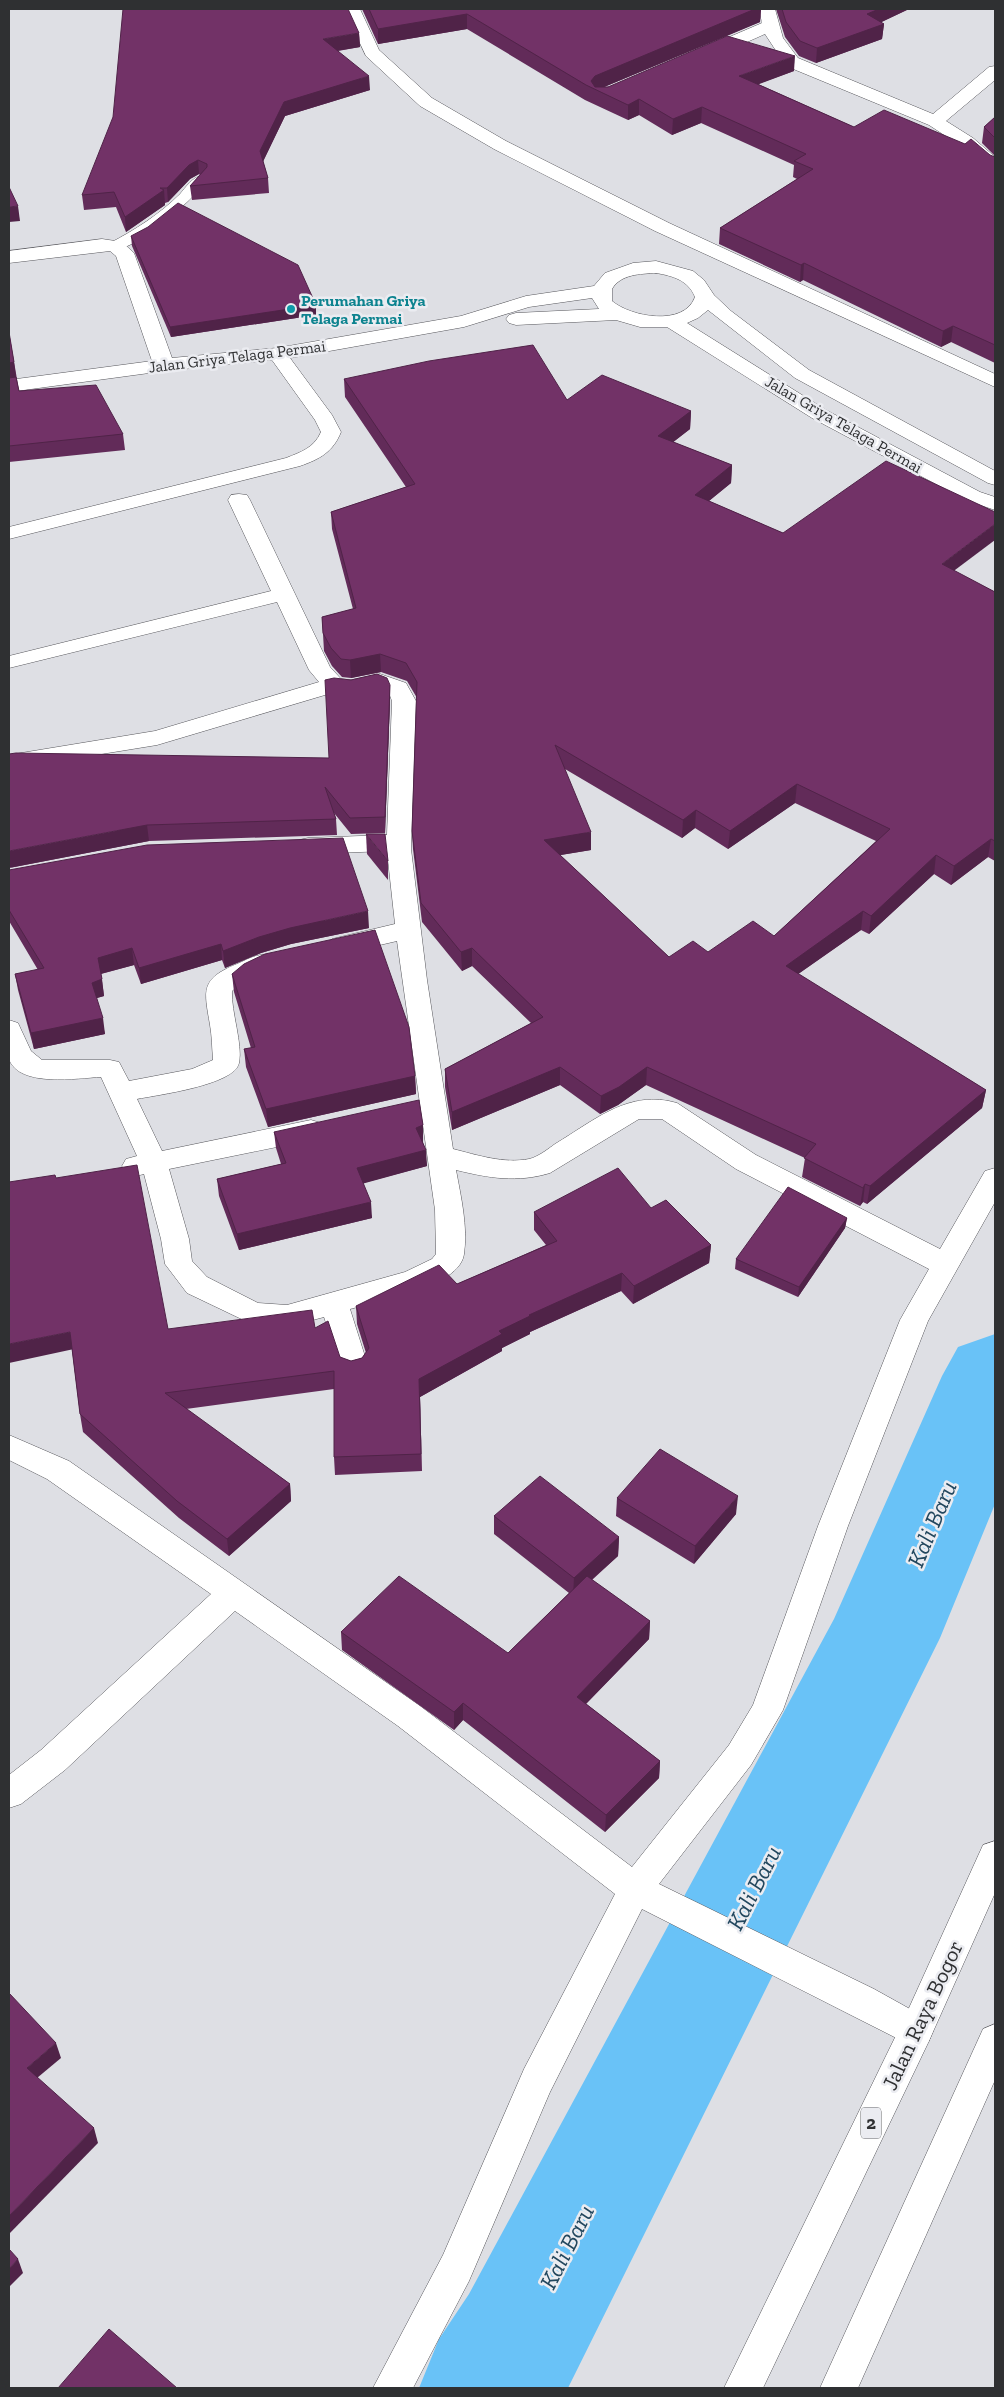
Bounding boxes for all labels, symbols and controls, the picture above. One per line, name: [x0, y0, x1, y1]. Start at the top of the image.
place label: Perumahan Griya Telaga Permai: [301, 291, 426, 328]
marker: Perumahan Griya Telaga Permai: [285, 303, 297, 315]
street label: Jalan Griya Telaga Permai: [147, 336, 327, 377]
street label: Jalan Griya Telaga Permai: [762, 372, 926, 477]
water label: Kali Baru: [900, 1476, 963, 1571]
water label: Kali Baru: [720, 1841, 787, 1935]
street label: Jalan Raya Bogor: [876, 1936, 969, 2094]
road number: 2: [861, 2108, 881, 2138]
water label: Kali Baru: [533, 2200, 600, 2294]

